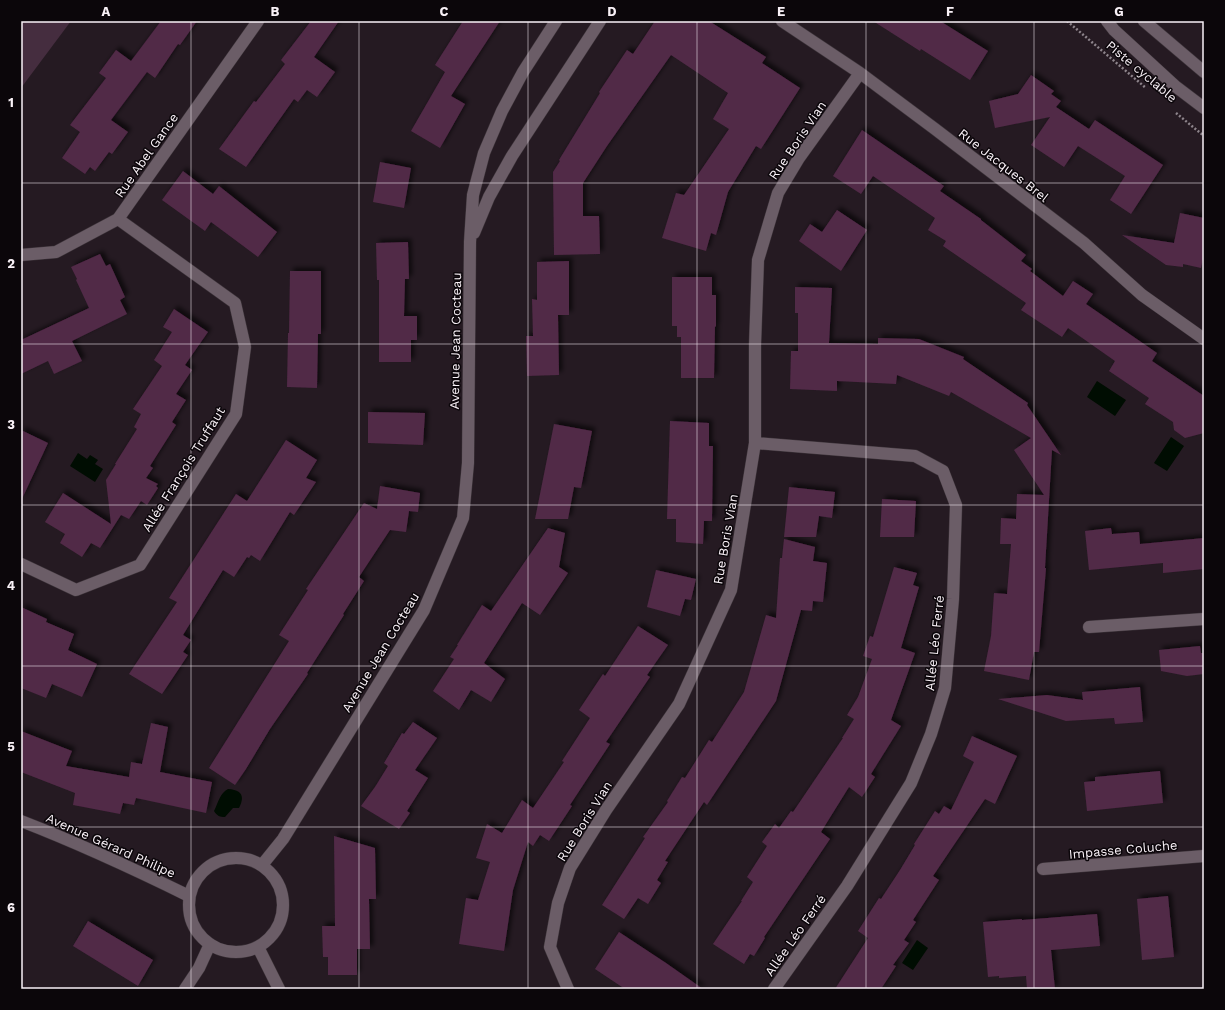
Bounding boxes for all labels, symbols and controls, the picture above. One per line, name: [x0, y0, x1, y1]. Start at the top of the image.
text: A: [102, 4, 111, 19]
text: B: [271, 4, 280, 19]
text: C: [440, 4, 449, 19]
text: D: [607, 4, 617, 19]
text: E: [777, 4, 785, 19]
text: F: [946, 4, 954, 19]
text: G: [1114, 4, 1124, 19]
street label: Piste cyclable: [1103, 37, 1180, 105]
text: 1: [8, 95, 14, 110]
street label: Rue Boris Vian: [766, 98, 829, 182]
street label: Rue Abel Gance: [112, 110, 181, 200]
street label: Rue Jacques Brel: [956, 126, 1052, 205]
text: 2: [7, 256, 15, 271]
street label: Avenue Jean Cocteau: [447, 272, 464, 410]
street label: Allée François Truffaut: [139, 404, 228, 534]
text: 3: [7, 417, 15, 432]
street label: Rue Boris Vian: [710, 493, 741, 586]
text: 4: [7, 578, 16, 593]
street label: Avenue Jean Cocteau: [339, 590, 422, 715]
street label: Allée Léo Ferré: [922, 595, 947, 692]
text: 5: [7, 739, 15, 754]
street label: Rue Boris Vian: [554, 778, 615, 864]
street label: Avenue Gérard Philipe: [44, 810, 178, 881]
street label: Impasse Coluche: [1068, 837, 1178, 862]
street label: Allée Léo Ferré: [762, 892, 829, 979]
text: 6: [7, 900, 15, 915]

